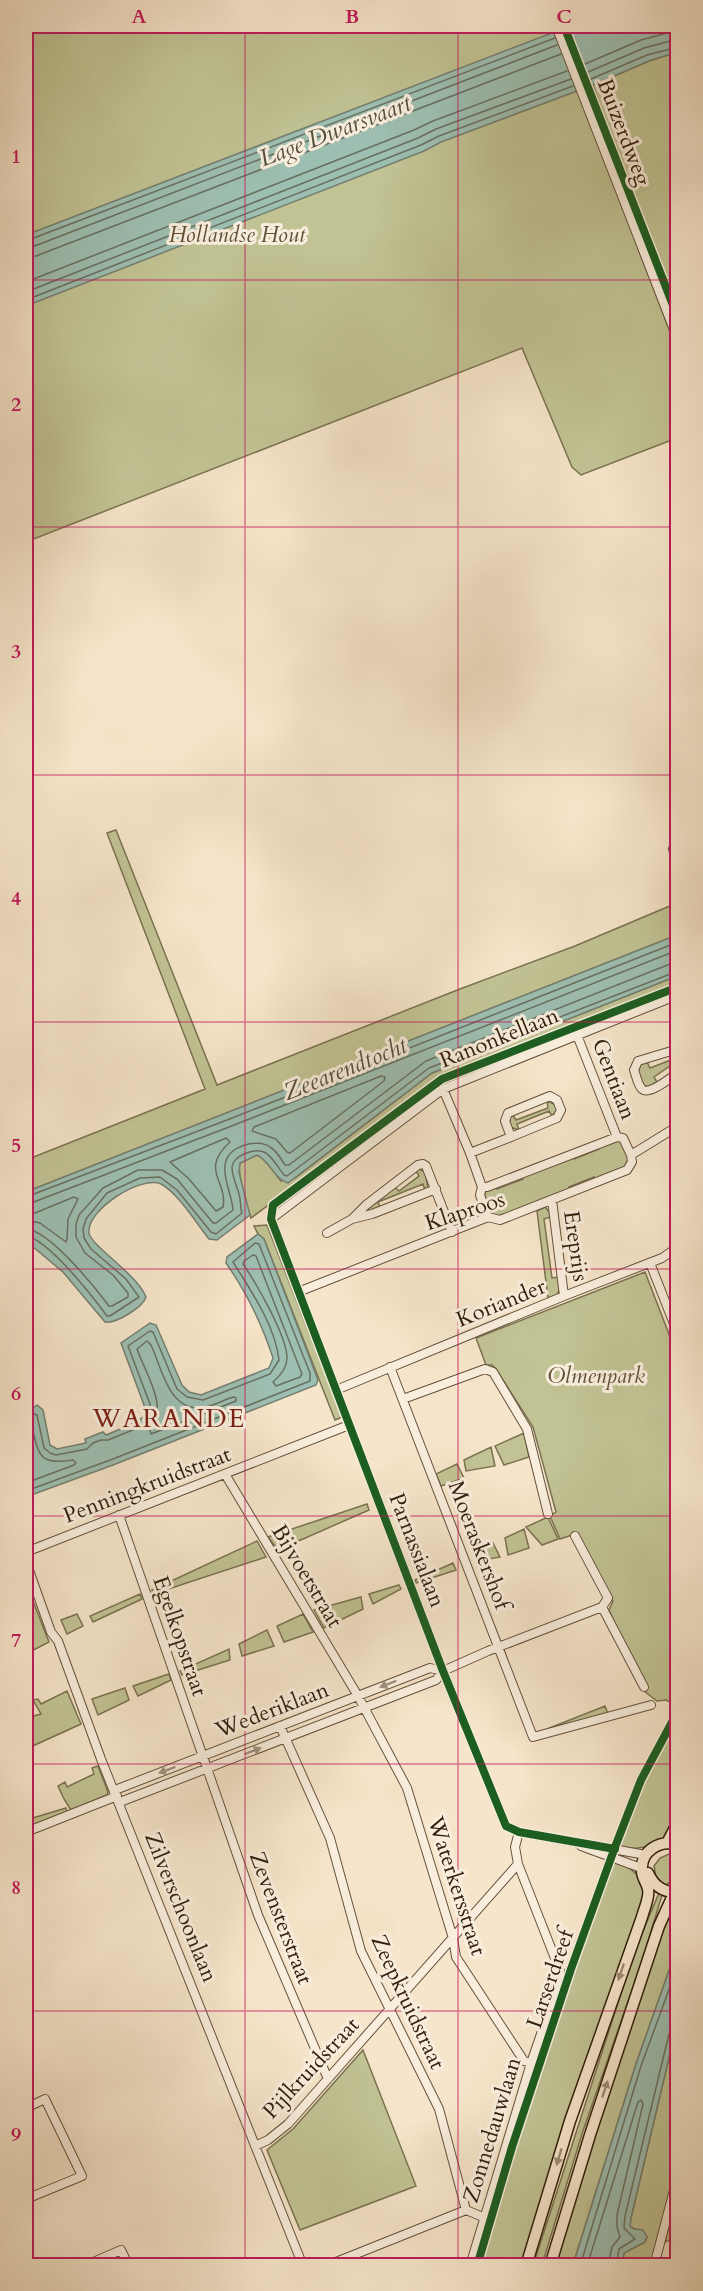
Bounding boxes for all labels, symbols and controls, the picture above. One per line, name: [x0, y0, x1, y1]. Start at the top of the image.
text: A: [131, 3, 147, 30]
text: B: [345, 3, 359, 30]
text: C: [556, 3, 572, 30]
street label: Buizerdweg: [590, 74, 658, 191]
water label: Lage Dwarsvaart: [254, 87, 417, 175]
text: 1: [11, 143, 21, 170]
park label: Hollandse Hout: [169, 220, 306, 250]
text: 2: [11, 391, 21, 418]
text: 3: [11, 638, 21, 665]
text: 4: [11, 885, 21, 912]
street label: Ranonkellaan: [435, 1000, 564, 1076]
water label: Zeearendtocht: [278, 1029, 413, 1109]
street label: Gentiaan: [585, 1034, 643, 1124]
text: 5: [11, 1132, 21, 1159]
street label: Klaproos: [421, 1184, 509, 1238]
street label: Ereprijs: [556, 1209, 596, 1283]
street label: Koriander: [452, 1271, 551, 1335]
park label: Olmenpark: [547, 1361, 645, 1391]
text: 6: [11, 1380, 21, 1407]
district label: WARANDE: [91, 1401, 246, 1436]
street label: Penningkruidstraat: [59, 1439, 235, 1531]
street label: Moeraskershof: [441, 1476, 518, 1617]
street label: Parnassialaan: [381, 1489, 453, 1612]
street label: Bijvoetstraat: [264, 1519, 350, 1633]
street label: Egelkopstraat: [145, 1572, 215, 1700]
text: 7: [11, 1627, 21, 1654]
street label: Wederiklaan: [210, 1674, 333, 1746]
one-way arrow: [379, 1680, 397, 1689]
one-way arrow: [244, 1745, 262, 1755]
one-way arrow: [158, 1765, 176, 1775]
street label: Waterkersstraat: [420, 1812, 494, 1959]
street label: Zilverschoonlaan: [137, 1827, 225, 1987]
street label: Zevensterstraat: [242, 1847, 320, 1989]
text: 8: [11, 1874, 21, 1901]
street label: Larserdreef: [519, 1922, 582, 2032]
street label: Zeepkruidstraat: [364, 1930, 452, 2074]
one-way arrow: [616, 1963, 625, 1981]
street label: Pijlkruidstraat: [256, 2011, 366, 2125]
street label: Zonnedauwlaan: [456, 2053, 529, 2206]
one-way arrow: [601, 2080, 610, 2098]
text: 9: [11, 2121, 21, 2148]
one-way arrow: [554, 2148, 563, 2166]

